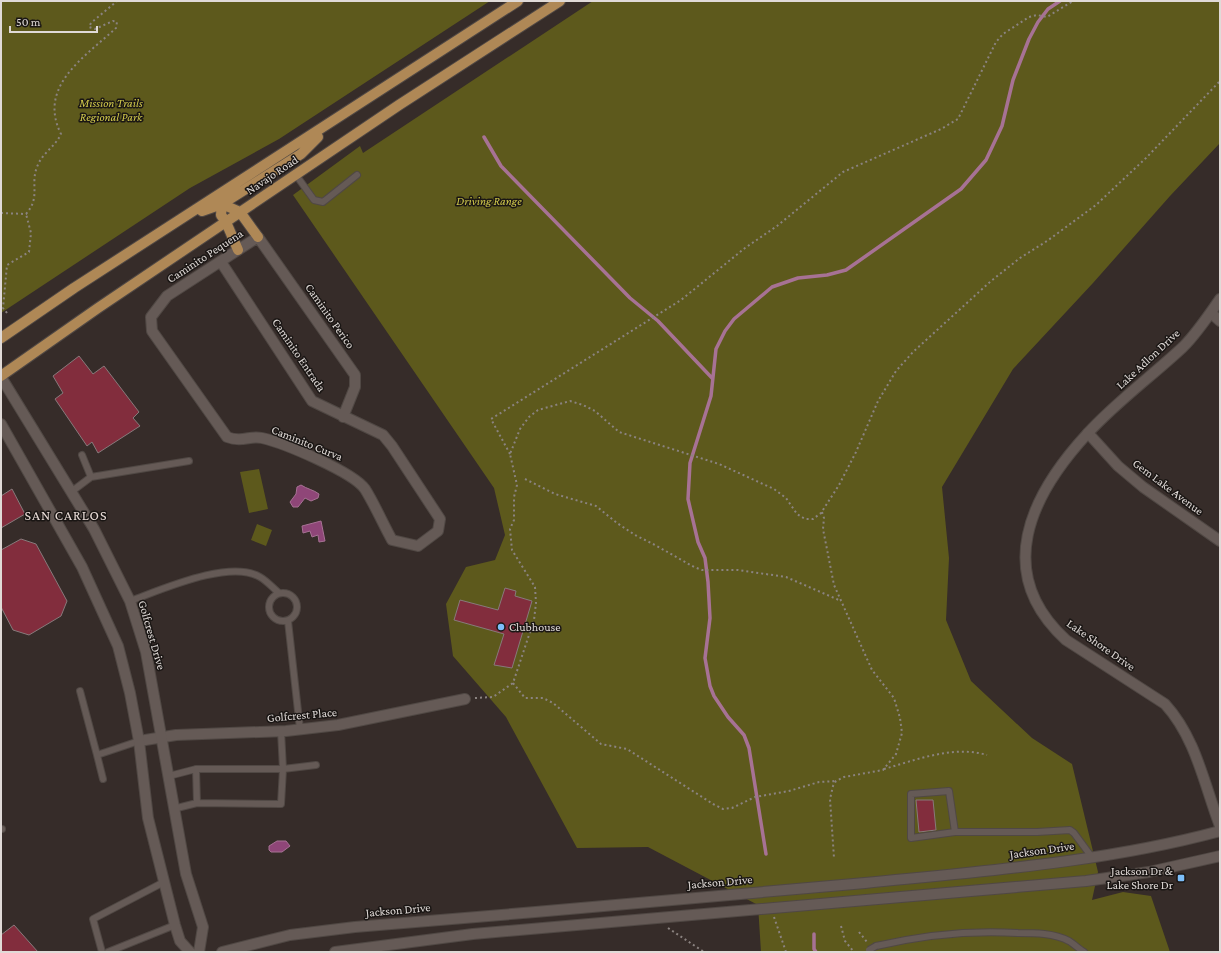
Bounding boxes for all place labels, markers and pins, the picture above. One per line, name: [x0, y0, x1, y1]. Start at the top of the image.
place label: Clubhouse: [509, 620, 561, 634]
marker: Clubhouse: [496, 622, 506, 632]
place label: Jackson Dr & Lake Shore Dr: [1106, 864, 1174, 892]
marker: Jackson Dr & Lake Shore Dr: [1176, 873, 1186, 883]

